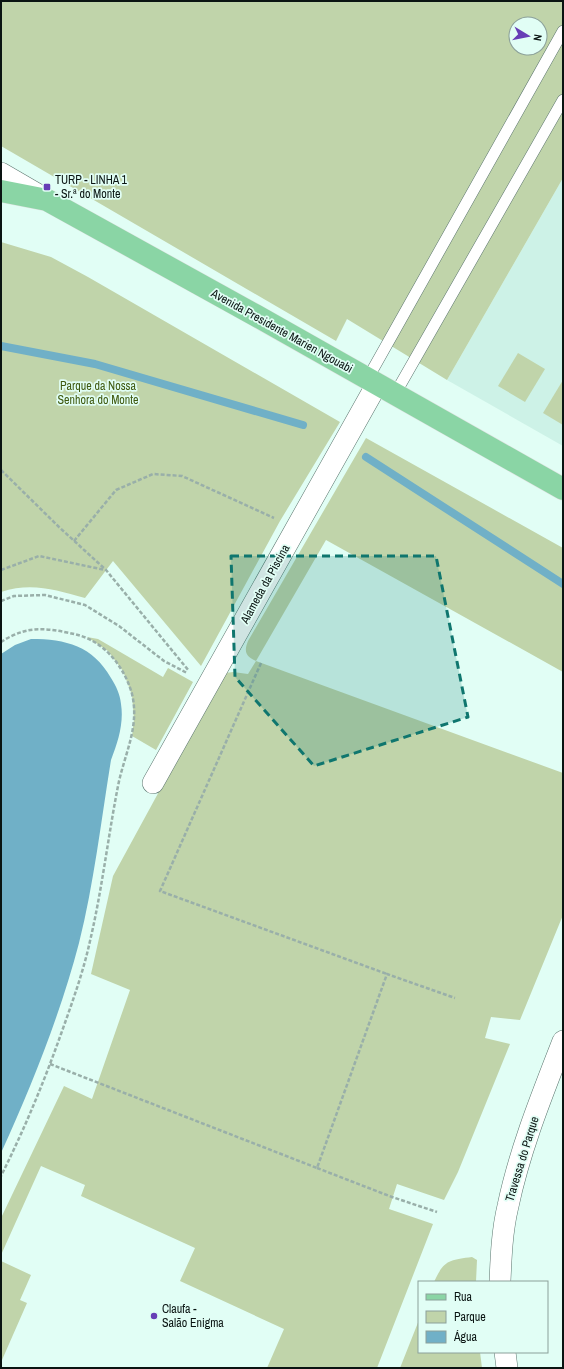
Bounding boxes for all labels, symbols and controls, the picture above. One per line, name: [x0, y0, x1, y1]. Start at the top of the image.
north arrow: [508, 16, 548, 56]
text: N: [530, 33, 545, 42]
place label: TURP - LINHA 1 - Sr.ª do Monte: [55, 172, 128, 202]
marker: TURP - LINHA 1 - Sr.ª do Monte: [42, 182, 52, 192]
street label: Avenida Presidente Marien Ngouabi: [207, 285, 356, 377]
park label: Parque da Nossa Senhora do Monte: [58, 378, 138, 408]
street label: Alameda da Piscina: [236, 541, 294, 627]
street label: Travessa do Parque: [501, 1114, 543, 1204]
legend: [418, 1281, 548, 1353]
text: Rua: [454, 1289, 473, 1305]
place label: Claufa - Salão Enigma: [162, 1301, 224, 1331]
text: Parque: [454, 1309, 486, 1325]
marker: Claufa - Salão Enigma: [149, 1311, 159, 1321]
text: Água: [453, 1329, 478, 1345]

